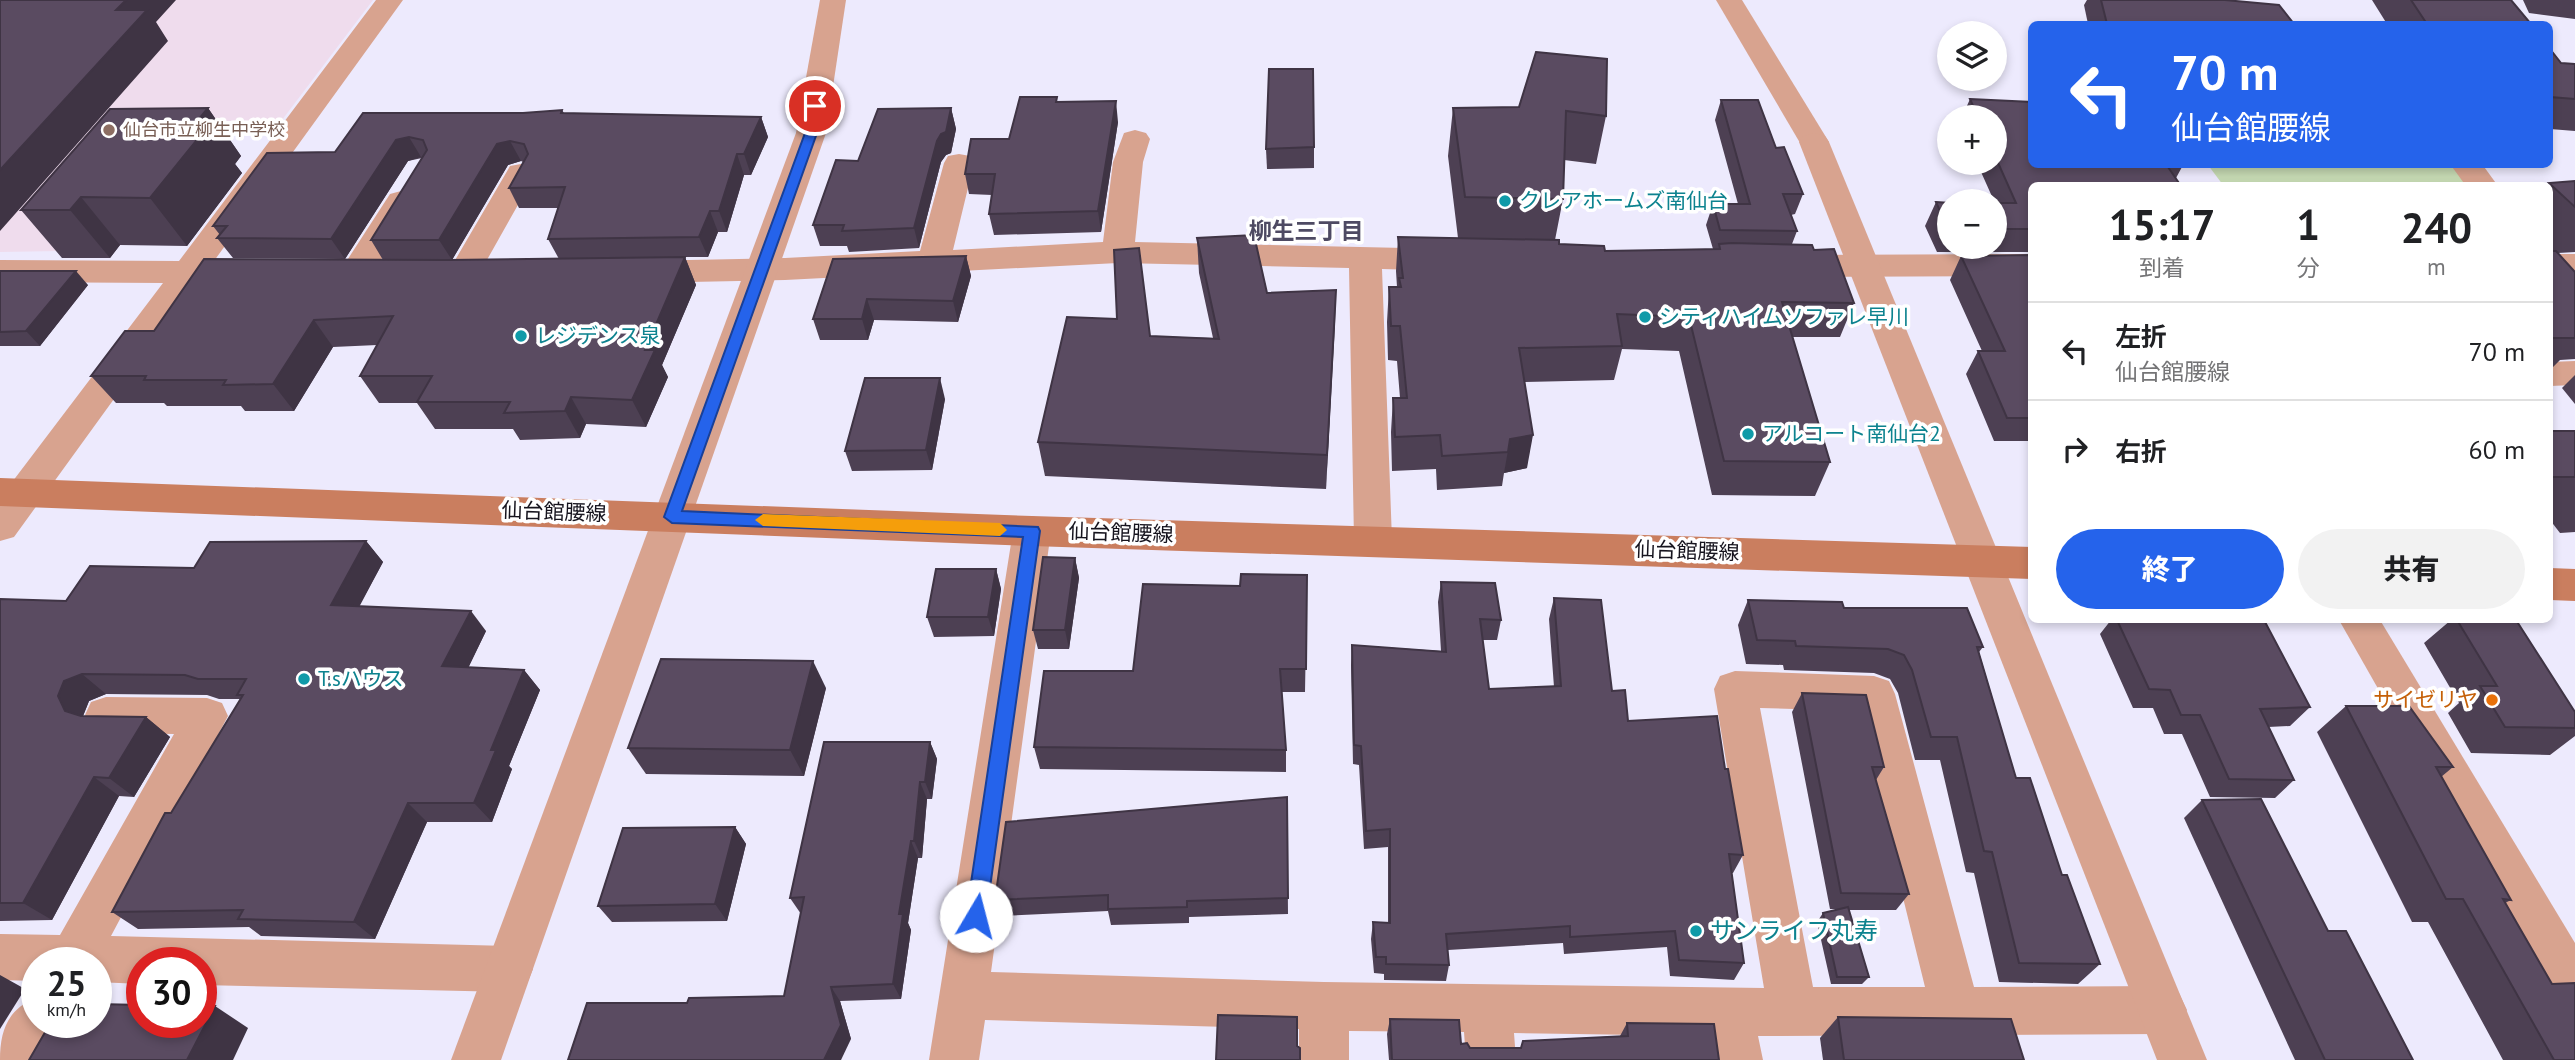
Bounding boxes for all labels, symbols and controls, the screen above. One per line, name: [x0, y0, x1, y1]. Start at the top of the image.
map controls: [1937, 21, 2007, 259]
button: layers: [1937, 21, 2007, 91]
text: 70 m: [2171, 40, 2278, 104]
icon: left: [2056, 49, 2147, 140]
pin: [785, 76, 845, 136]
icon: arrive: [796, 87, 834, 125]
button: +: [1937, 105, 2007, 175]
text: 仙台館腰線: [2171, 106, 2331, 148]
place label: 仙台市立柳生中学校: [123, 118, 285, 141]
marker: 仙台市立柳生中学校: [101, 122, 117, 138]
place label: クレアホームズ南仙台: [1519, 187, 1728, 214]
button: −: [1937, 189, 2007, 259]
marker: クレアホームズ南仙台: [1497, 193, 1513, 209]
text: 15:17: [2109, 197, 2215, 252]
text: 1: [2296, 197, 2320, 252]
text: 240: [2401, 200, 2472, 255]
district label: 柳生三丁目: [1249, 216, 1364, 245]
text: m: [2427, 252, 2446, 281]
text: 到着: [2139, 253, 2185, 282]
text: 分: [2297, 253, 2320, 282]
place label: シティハイムソファレ早川: [1659, 303, 1909, 330]
marker: シティハイムソファレ早川: [1637, 309, 1653, 325]
text: 左折: [2115, 320, 2167, 353]
place label: レジデンス泉: [535, 322, 661, 349]
marker: レジデンス泉: [513, 328, 529, 344]
icon: left: [2056, 332, 2094, 370]
text: 70 m: [2469, 335, 2525, 368]
text: 仙台館腰線: [2115, 357, 2230, 386]
place label: アルコート南仙台2: [1762, 420, 1941, 447]
marker: アルコート南仙台2: [1740, 426, 1756, 442]
icon: right: [2056, 430, 2094, 468]
text: 60 m: [2469, 433, 2525, 466]
text: 右折: [2115, 435, 2167, 468]
street label: 仙台館腰線: [501, 496, 607, 527]
street label: 仙台館腰線: [1068, 517, 1174, 548]
button: 終了: [2056, 529, 2284, 609]
button: 共有: [2298, 529, 2525, 609]
street label: 仙台館腰線: [1634, 535, 1740, 566]
place label: T.sハウス: [318, 665, 404, 692]
marker: T.sハウス: [296, 671, 312, 687]
place label: サイゼリヤ: [2373, 686, 2478, 713]
marker: サイゼリヤ: [2484, 692, 2500, 708]
position arrow: [939, 879, 1013, 953]
place label: サンライフ丸寿: [1710, 915, 1878, 946]
marker: サンライフ丸寿: [1688, 923, 1704, 939]
speed limit sign: 30: [126, 947, 217, 1038]
text: 25: [47, 960, 86, 1006]
text: km/h: [47, 998, 86, 1021]

